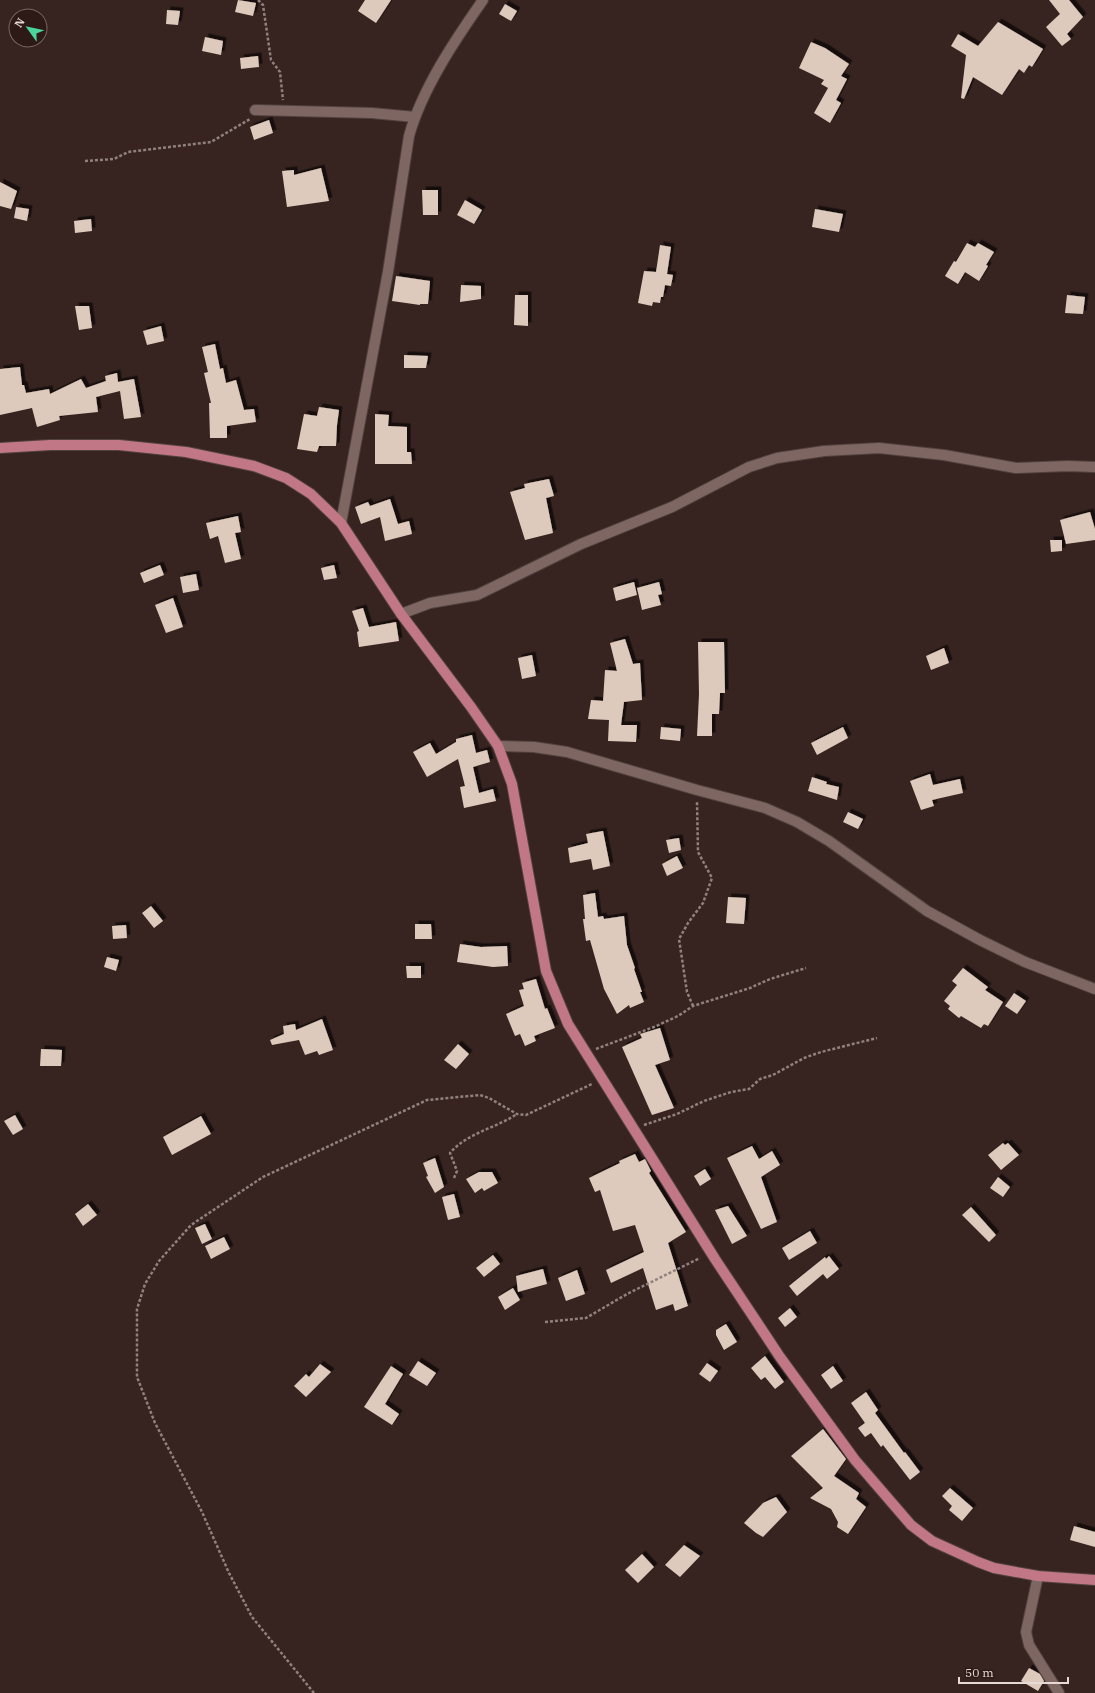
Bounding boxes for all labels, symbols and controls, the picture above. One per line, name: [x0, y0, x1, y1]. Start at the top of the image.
north arrow: [8, 8, 48, 48]
text: N: [11, 15, 28, 30]
scale bar: [959, 1659, 1068, 1685]
text: 50 m: [965, 1665, 994, 1680]

